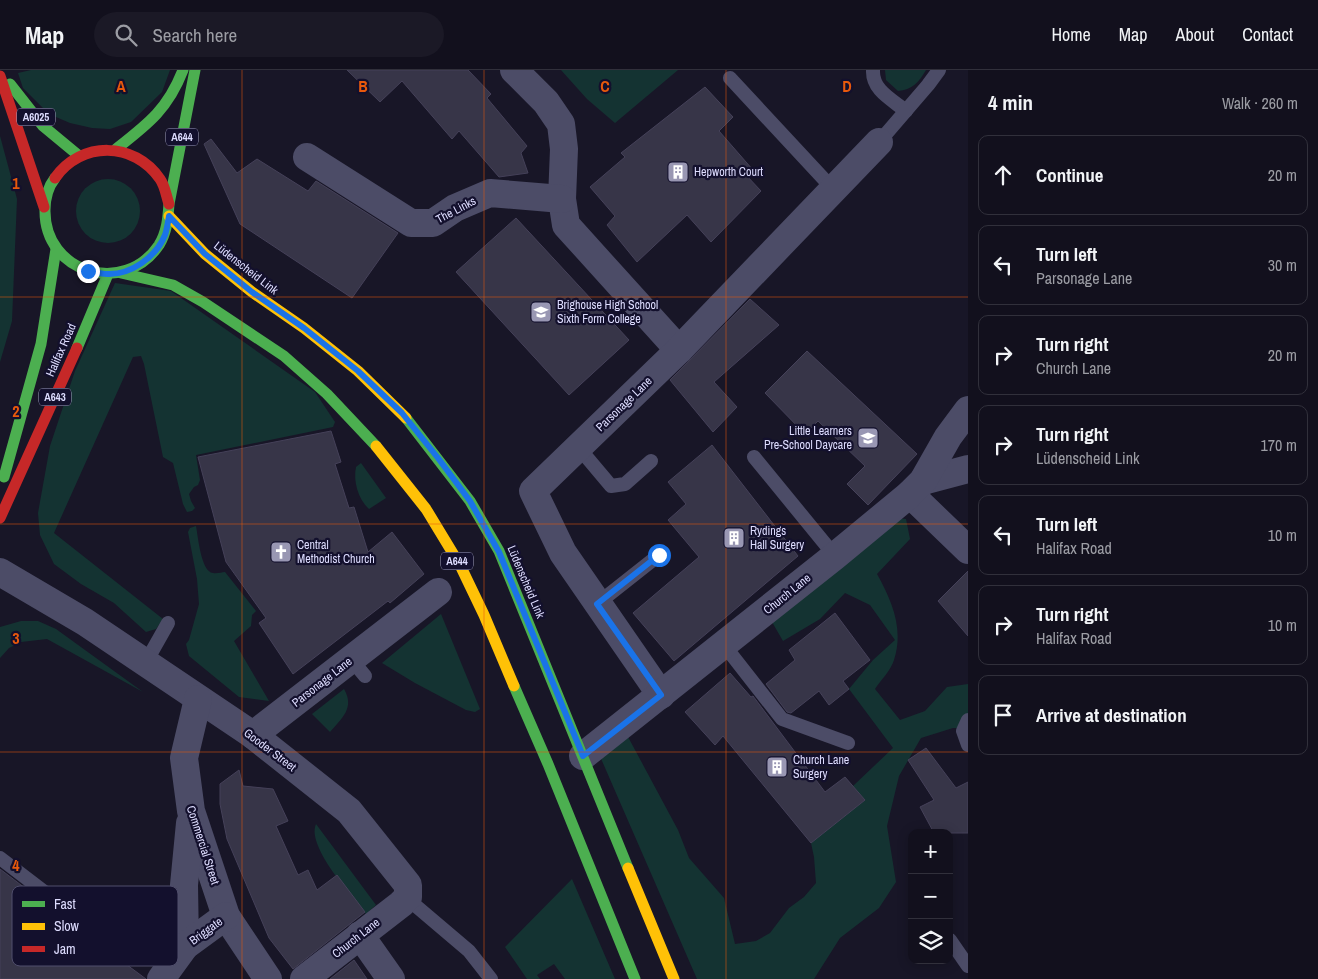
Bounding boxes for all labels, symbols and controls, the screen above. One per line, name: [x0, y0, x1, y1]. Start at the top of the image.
search box: [94, 12, 444, 57]
text: Map: [25, 19, 64, 51]
icon: search: [112, 21, 140, 49]
text: Search here: [152, 22, 237, 48]
text: Home: [1051, 22, 1091, 47]
text: Map: [1119, 22, 1148, 47]
text: About: [1176, 22, 1214, 47]
text: Contact: [1242, 22, 1293, 47]
text: A: [116, 75, 126, 97]
text: B: [358, 75, 368, 97]
text: C: [600, 75, 610, 97]
text: D: [842, 75, 852, 97]
text: 4 min: [988, 88, 1033, 117]
text: Walk · 260 m: [1222, 92, 1298, 114]
road number: A6025: [17, 108, 55, 126]
road number: A644: [166, 128, 198, 146]
building icon: Hepworth Court: [666, 160, 690, 184]
icon: ahead: [989, 161, 1017, 189]
text: Continue: [1036, 162, 1104, 188]
place label: Hepworth Court: [694, 164, 763, 180]
text: 20 m: [1268, 164, 1297, 186]
text: 1: [12, 172, 20, 194]
street label: The Links: [433, 193, 479, 227]
street label: Lüdenscheid Link: [210, 238, 282, 298]
text: Turn left: [1036, 241, 1097, 267]
icon: left: [989, 251, 1017, 279]
text: 30 m: [1268, 254, 1297, 276]
route end: [77, 260, 100, 283]
text: Parsonage Lane: [1036, 267, 1132, 289]
place label: Brighouse High School Sixth Form College: [557, 297, 658, 327]
school or university icon: Brighouse High School Sixth Form College: [529, 300, 553, 324]
street label: Halifax Road: [42, 321, 80, 379]
text: Turn right: [1036, 331, 1108, 357]
icon: right: [989, 341, 1017, 369]
text: 20 m: [1268, 344, 1297, 366]
text: Church Lane: [1036, 357, 1111, 379]
street label: Parsonage Lane: [592, 373, 656, 435]
road number: A643: [39, 388, 71, 406]
text: 2: [12, 400, 20, 422]
text: Turn right: [1036, 421, 1108, 447]
place label: Little Learners Pre-School Daycare: [764, 423, 852, 453]
school or university icon: Little Learners Pre-School Daycare: [856, 426, 880, 450]
icon: right: [989, 431, 1017, 459]
text: 170 m: [1261, 434, 1297, 456]
text: Lüdenscheid Link: [1036, 447, 1140, 469]
text: Turn left: [1036, 511, 1097, 537]
icon: left: [989, 521, 1017, 549]
place label: Rydings Hall Surgery: [750, 523, 804, 553]
text: 10 m: [1268, 524, 1297, 546]
building icon: Rydings Hall Surgery: [722, 526, 746, 550]
place label: Central Methodist Church: [297, 537, 375, 567]
text: Halifax Road: [1036, 537, 1112, 559]
church icon: Central Methodist Church: [269, 540, 293, 564]
street label: Lüdenscheid Link: [503, 543, 549, 621]
route start: [648, 544, 671, 567]
road number: A644: [441, 552, 473, 570]
street label: Church Lane: [760, 570, 814, 618]
text: Turn right: [1036, 601, 1108, 627]
icon: right: [989, 611, 1017, 639]
text: 10 m: [1268, 614, 1297, 636]
text: 3: [12, 627, 20, 649]
text: Halifax Road: [1036, 627, 1112, 649]
street label: Parsonage Lane: [289, 653, 355, 711]
icon: arrive: [989, 701, 1017, 729]
text: Arrive at destination: [1036, 702, 1187, 728]
street label: Gooder Street: [241, 725, 300, 775]
place label: Church Lane Surgery: [793, 752, 849, 782]
building icon: Church Lane Surgery: [765, 755, 789, 779]
street label: Commercial Street: [183, 804, 223, 887]
map controls: [908, 829, 953, 964]
button: +: [908, 829, 953, 874]
text: 4: [12, 854, 20, 876]
button: −: [908, 874, 953, 919]
legend: [12, 886, 178, 966]
text: Fast: [54, 895, 76, 913]
street label: Briggate: [186, 914, 226, 948]
street label: Church Lane: [329, 914, 383, 962]
text: Slow: [54, 917, 80, 935]
button: layers: [908, 919, 953, 964]
text: Jam: [54, 940, 76, 958]

